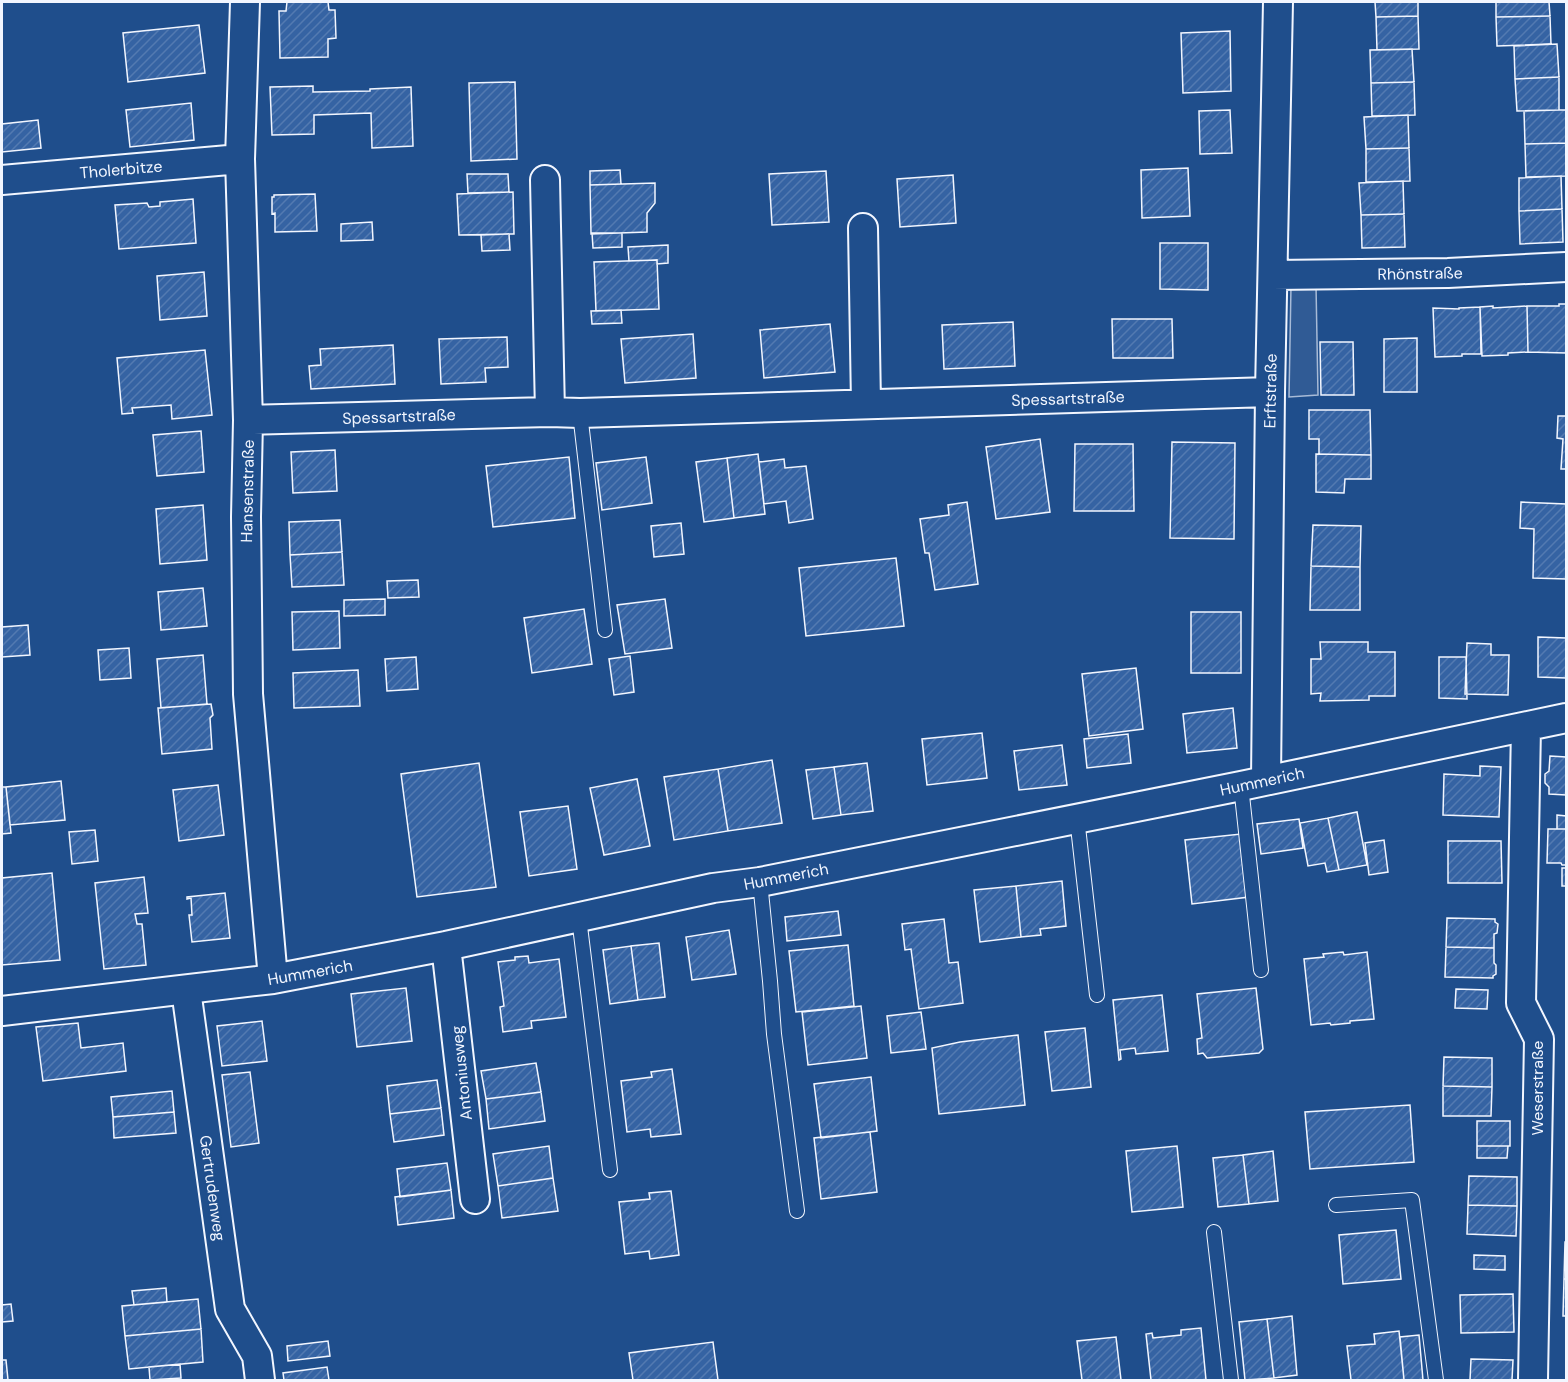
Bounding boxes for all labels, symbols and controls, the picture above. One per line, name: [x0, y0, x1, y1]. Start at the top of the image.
street label: Tholerbitze: [79, 155, 163, 184]
street label: Rhönstraße: [1377, 262, 1463, 285]
street label: Erftstraße: [1259, 353, 1282, 429]
street label: Spessartstraße: [1011, 386, 1125, 411]
street label: Spessartstraße: [342, 404, 456, 429]
street label: Hansenstraße: [236, 439, 259, 543]
street label: Hummerich: [1218, 762, 1306, 801]
street label: Hummerich: [742, 858, 830, 895]
street label: Hummerich: [266, 955, 354, 990]
street label: Antoniusweg: [446, 1024, 477, 1121]
street label: Weserstraße: [1527, 1041, 1548, 1135]
street label: Gertrudenweg: [195, 1134, 230, 1242]

